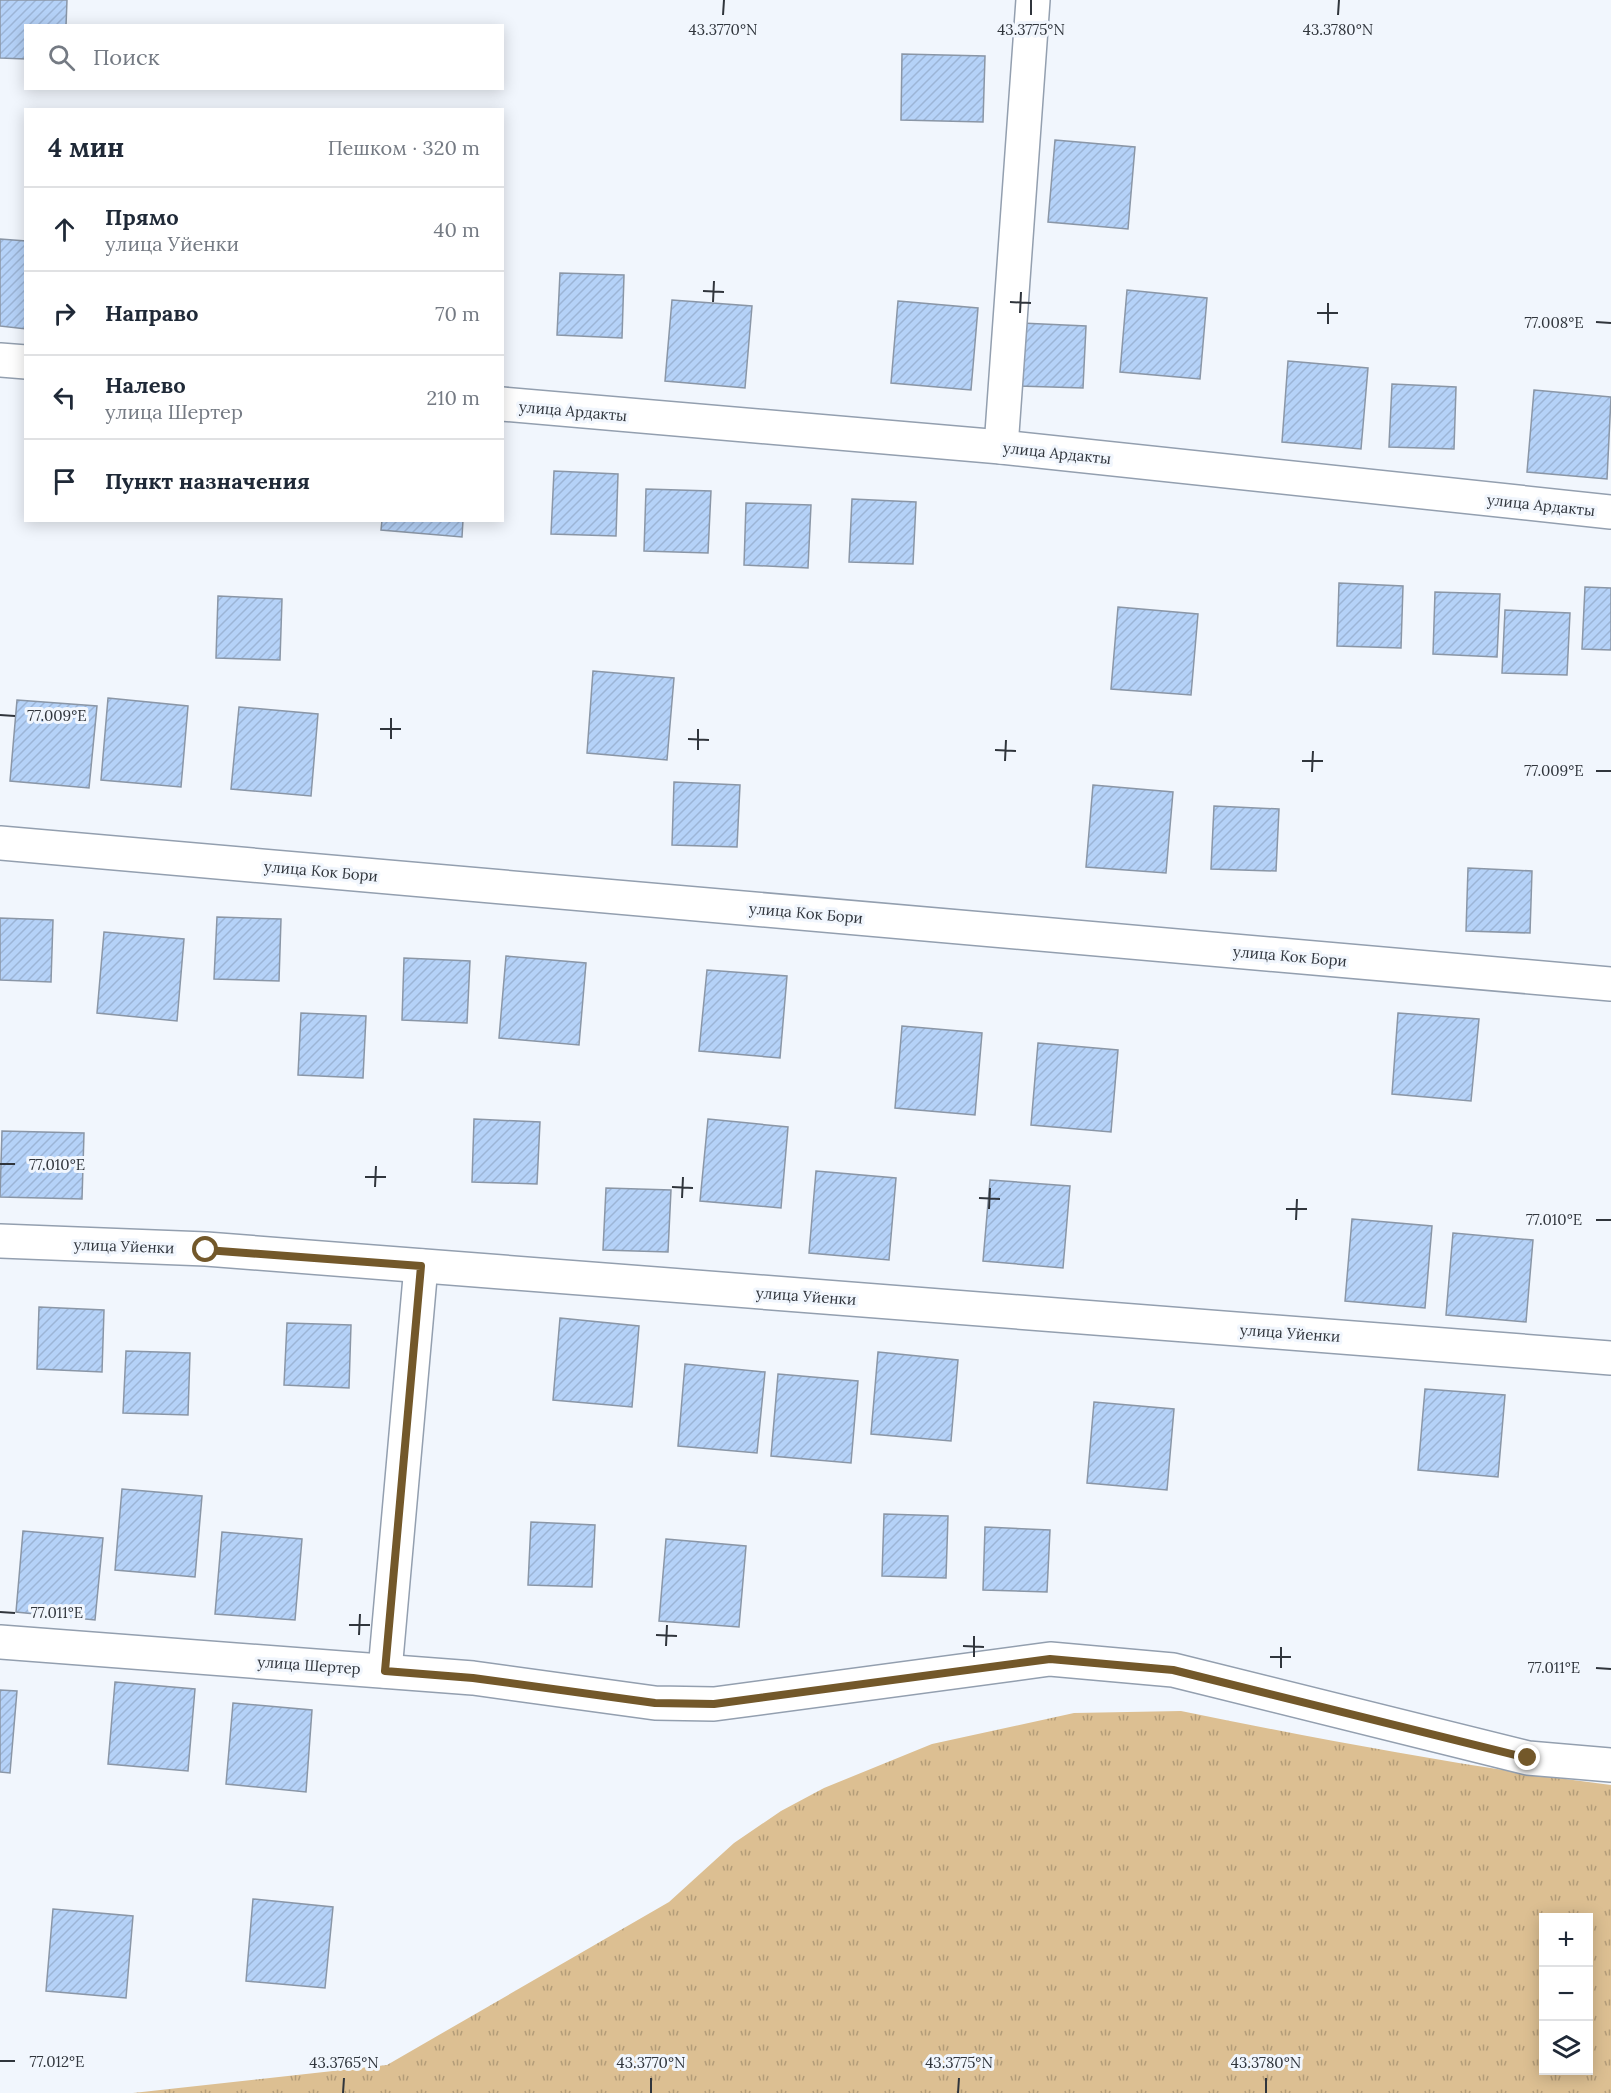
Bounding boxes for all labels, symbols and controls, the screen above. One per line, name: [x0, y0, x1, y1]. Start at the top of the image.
text: 43.3770°N: [689, 20, 757, 39]
text: 43.3775°N: [997, 20, 1065, 39]
text: 43.3780°N: [1303, 20, 1373, 39]
search box: [24, 24, 504, 90]
icon: search: [45, 41, 78, 74]
text: Поиск: [93, 43, 159, 71]
text: 4 мин: [48, 131, 124, 164]
text: Пешком · 320 m: [328, 135, 480, 160]
text: Прямо: [105, 203, 179, 231]
icon: ahead: [48, 213, 81, 246]
text: 40 m: [434, 217, 480, 242]
text: улица Уйенки: [105, 231, 239, 256]
icon: right: [48, 297, 81, 330]
text: Направо: [105, 299, 199, 327]
text: 70 m: [435, 301, 480, 326]
text: 77.008°E: [1524, 313, 1584, 332]
text: Налево: [105, 371, 186, 399]
icon: left: [48, 381, 81, 414]
text: 210 m: [426, 385, 480, 410]
street label: улица Ардакты: [518, 397, 628, 425]
text: улица Шертер: [105, 399, 243, 424]
street label: улица Ардакты: [1002, 438, 1112, 468]
icon: arrive: [48, 465, 81, 498]
text: Пункт назначения: [105, 467, 310, 495]
street label: улица Ардакты: [1486, 490, 1596, 520]
text: 77.009°E: [27, 706, 87, 725]
text: 77.009°E: [1524, 761, 1584, 780]
street label: улица Кок Бори: [263, 857, 379, 885]
street label: улица Кок Бори: [748, 899, 864, 927]
street label: улица Кок Бори: [1232, 942, 1348, 970]
text: 77.010°E: [29, 1155, 85, 1174]
text: 77.010°E: [1526, 1210, 1582, 1229]
street label: улица Уйенки: [73, 1235, 175, 1257]
route start: [192, 1236, 218, 1262]
street label: улица Уйенки: [755, 1283, 857, 1309]
street label: улица Уйенки: [1239, 1320, 1341, 1346]
text: 77.011°E: [31, 1603, 83, 1622]
street label: улица Шертер: [257, 1652, 361, 1678]
text: 77.011°E: [1528, 1658, 1580, 1677]
route end: [1514, 1744, 1540, 1770]
map controls: [1539, 1913, 1593, 2075]
button: +: [1539, 1913, 1593, 1967]
button: −: [1539, 1967, 1593, 2021]
button: layers: [1539, 2021, 1593, 2075]
text: 77.012°E: [30, 2052, 84, 2071]
text: 43.3765°N: [309, 2053, 379, 2072]
text: 43.3770°N: [617, 2053, 685, 2072]
text: 43.3775°N: [925, 2053, 993, 2072]
text: 43.3780°N: [1231, 2053, 1301, 2072]

